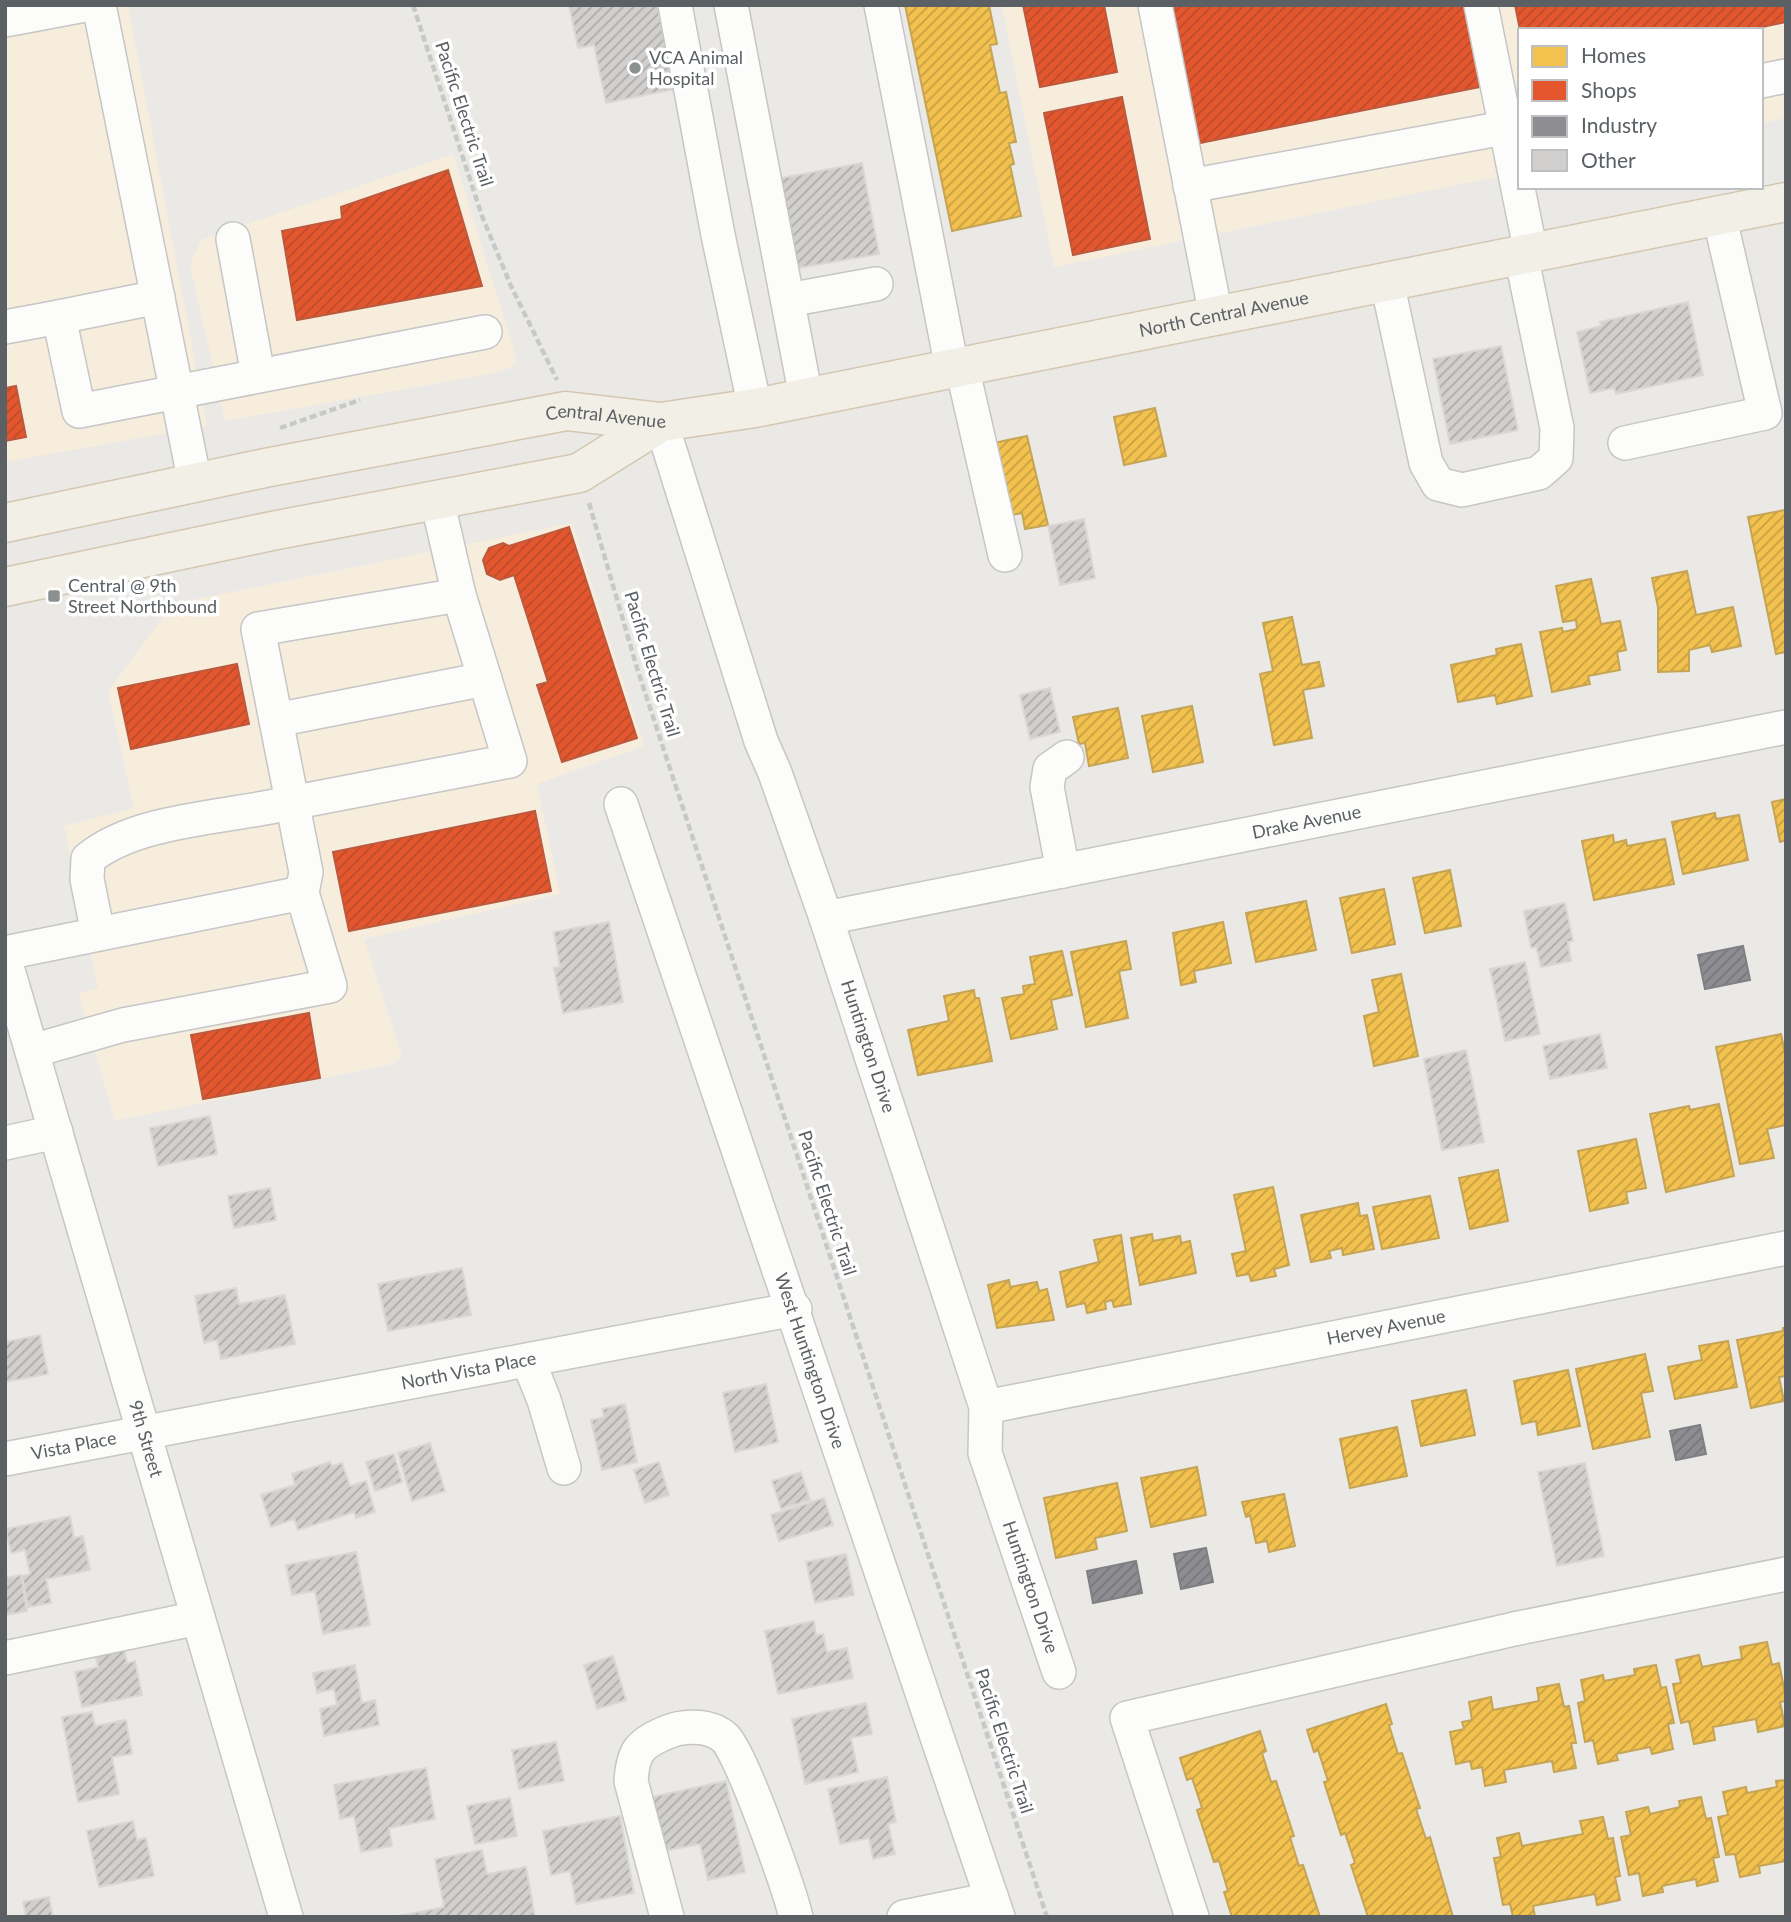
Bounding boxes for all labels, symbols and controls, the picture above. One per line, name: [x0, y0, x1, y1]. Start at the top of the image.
legend: [1518, 28, 1763, 189]
street label: Pacific Electric Trail: [431, 38, 499, 189]
text: Homes: [1581, 42, 1646, 67]
place label: VCA Animal Hospital: [649, 46, 743, 89]
marker: VCA Animal Hospital: [627, 60, 643, 76]
text: Shops: [1581, 77, 1637, 102]
text: Industry: [1581, 112, 1657, 137]
text: Other: [1581, 147, 1636, 172]
street label: North Central Avenue: [1137, 286, 1310, 341]
street label: Central Avenue: [544, 399, 667, 433]
place label: Central @ 9th Street Northbound: [68, 574, 217, 617]
marker: Central @ 9th Street Northbound: [46, 588, 62, 604]
street label: Pacific Electric Trail: [620, 588, 686, 739]
street label: Drake Avenue: [1250, 800, 1363, 843]
street label: Huntington Drive: [837, 977, 901, 1115]
street label: Pacific Electric Trail: [794, 1127, 862, 1278]
street label: West Huntington Drive: [771, 1270, 851, 1451]
street label: Hervey Avenue: [1325, 1304, 1447, 1349]
street label: North Vista Place: [399, 1346, 538, 1394]
street label: 9th Street: [125, 1398, 168, 1480]
street label: Vista Place: [29, 1426, 118, 1464]
street label: Huntington Drive: [999, 1518, 1064, 1656]
street label: Pacific Electric Trail: [971, 1665, 1039, 1816]

